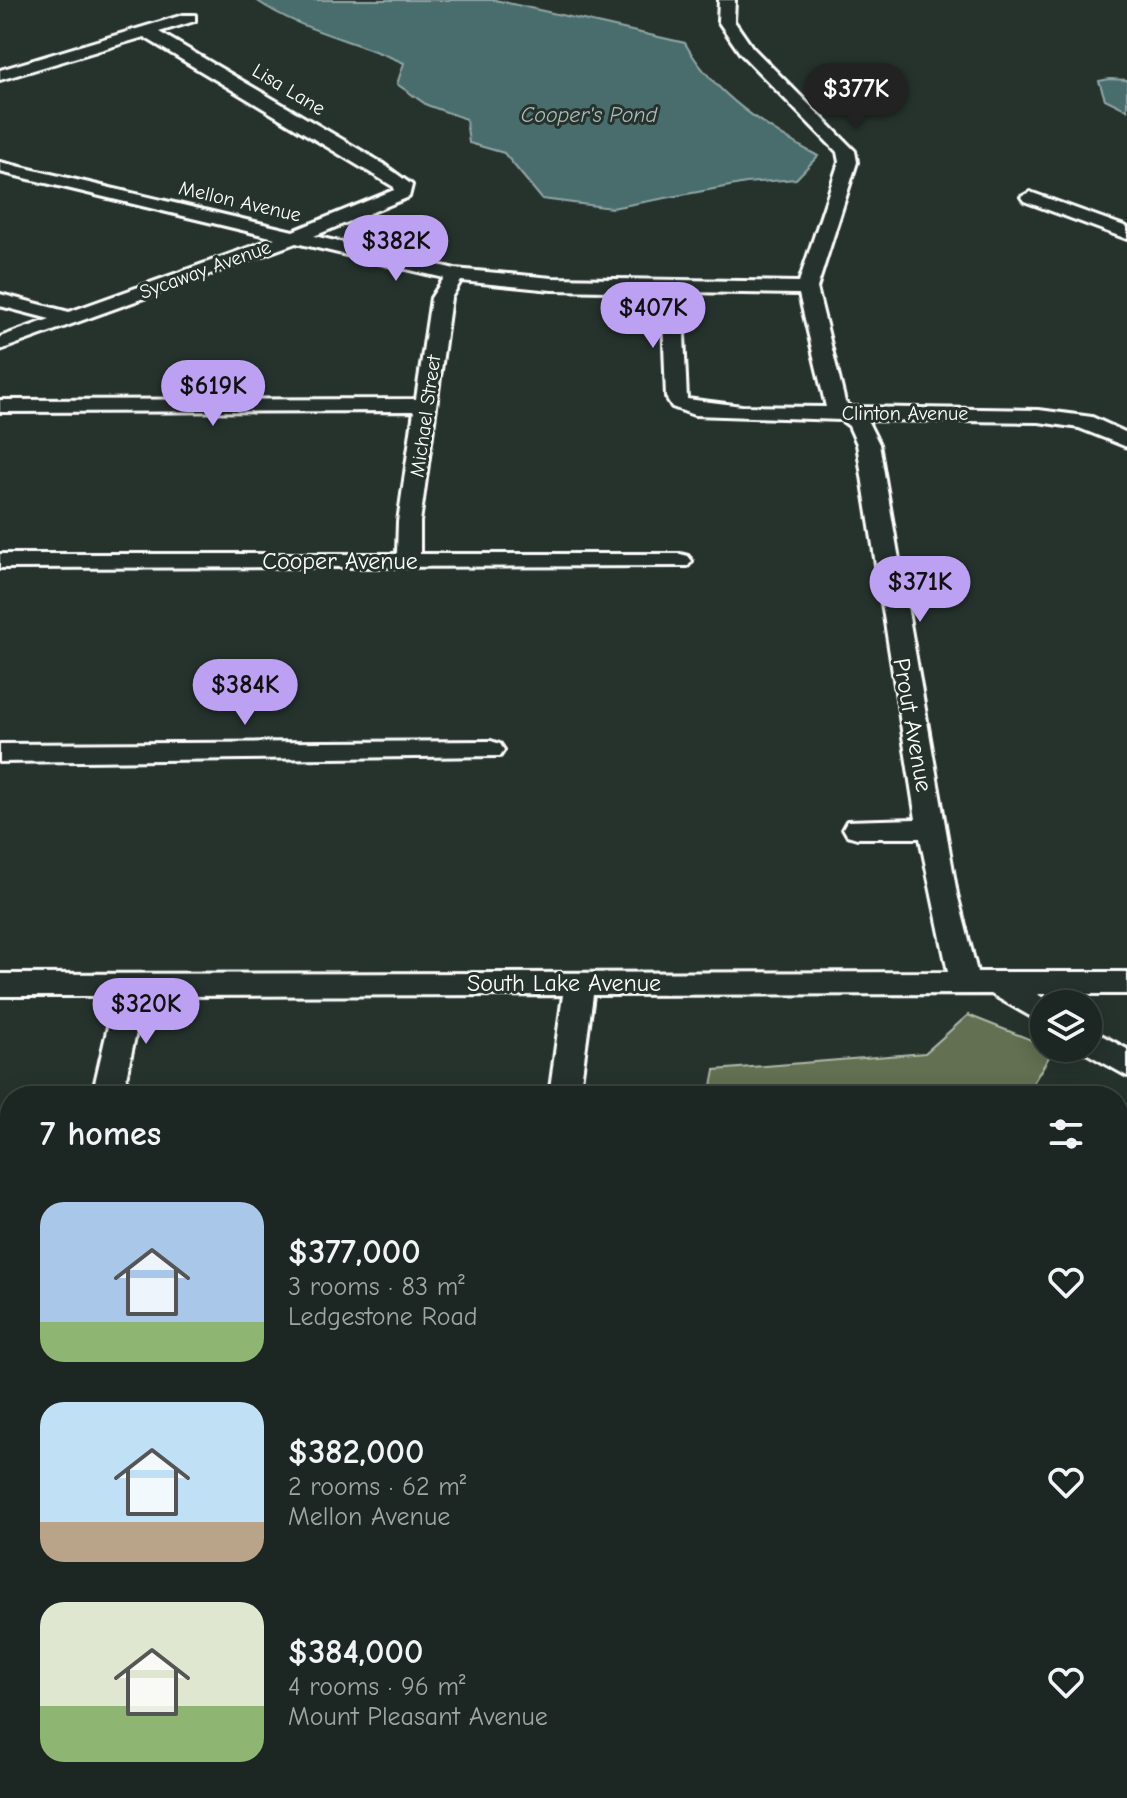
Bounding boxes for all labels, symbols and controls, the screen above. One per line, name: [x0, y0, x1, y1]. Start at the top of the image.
street label: Lisa Lane: [248, 59, 329, 120]
pin: $377K: [800, 63, 912, 131]
text: $377K: [823, 74, 889, 104]
water label: Cooper's Pond: [521, 102, 659, 128]
street label: Mellon Avenue: [177, 176, 303, 227]
pin: $382K: [340, 215, 452, 283]
text: $382K: [361, 226, 431, 256]
street label: Sycaway Avenue: [136, 235, 274, 304]
pin: $407K: [597, 282, 709, 350]
text: $407K: [618, 293, 688, 323]
street label: Michael Street: [406, 352, 446, 479]
pin: $619K: [157, 360, 269, 428]
text: $619K: [179, 371, 247, 401]
street label: Clinton Avenue: [842, 402, 968, 425]
street label: Cooper Avenue: [262, 547, 418, 575]
pin: $371K: [864, 556, 976, 624]
text: $371K: [887, 567, 953, 597]
street label: Prout Avenue: [887, 656, 939, 794]
pin: $384K: [189, 659, 301, 727]
text: $384K: [211, 670, 279, 700]
street label: South Lake Avenue: [467, 969, 661, 997]
pin: $320K: [90, 978, 202, 1046]
text: $320K: [111, 989, 181, 1019]
map controls: [1030, 990, 1102, 1062]
button: layers: [1030, 990, 1102, 1062]
icon: filters: [1044, 1112, 1088, 1156]
text: 7 homes: [40, 1114, 161, 1154]
text: $377,000: [288, 1232, 421, 1272]
icon: home: [104, 1234, 200, 1330]
icon: heart: [1044, 1260, 1088, 1304]
text: 3 rooms · 83 m²: [288, 1272, 465, 1302]
text: Ledgestone Road: [288, 1302, 478, 1332]
text: $382,000: [288, 1432, 424, 1472]
icon: home: [104, 1434, 200, 1530]
icon: heart: [1044, 1460, 1088, 1504]
text: 2 rooms · 62 m²: [288, 1472, 466, 1502]
text: Mellon Avenue: [288, 1502, 450, 1532]
text: $384,000: [288, 1632, 423, 1672]
icon: home: [104, 1634, 200, 1730]
icon: heart: [1044, 1660, 1088, 1704]
text: 4 rooms · 96 m²: [288, 1672, 465, 1702]
text: Mount Pleasant Avenue: [288, 1702, 548, 1732]

